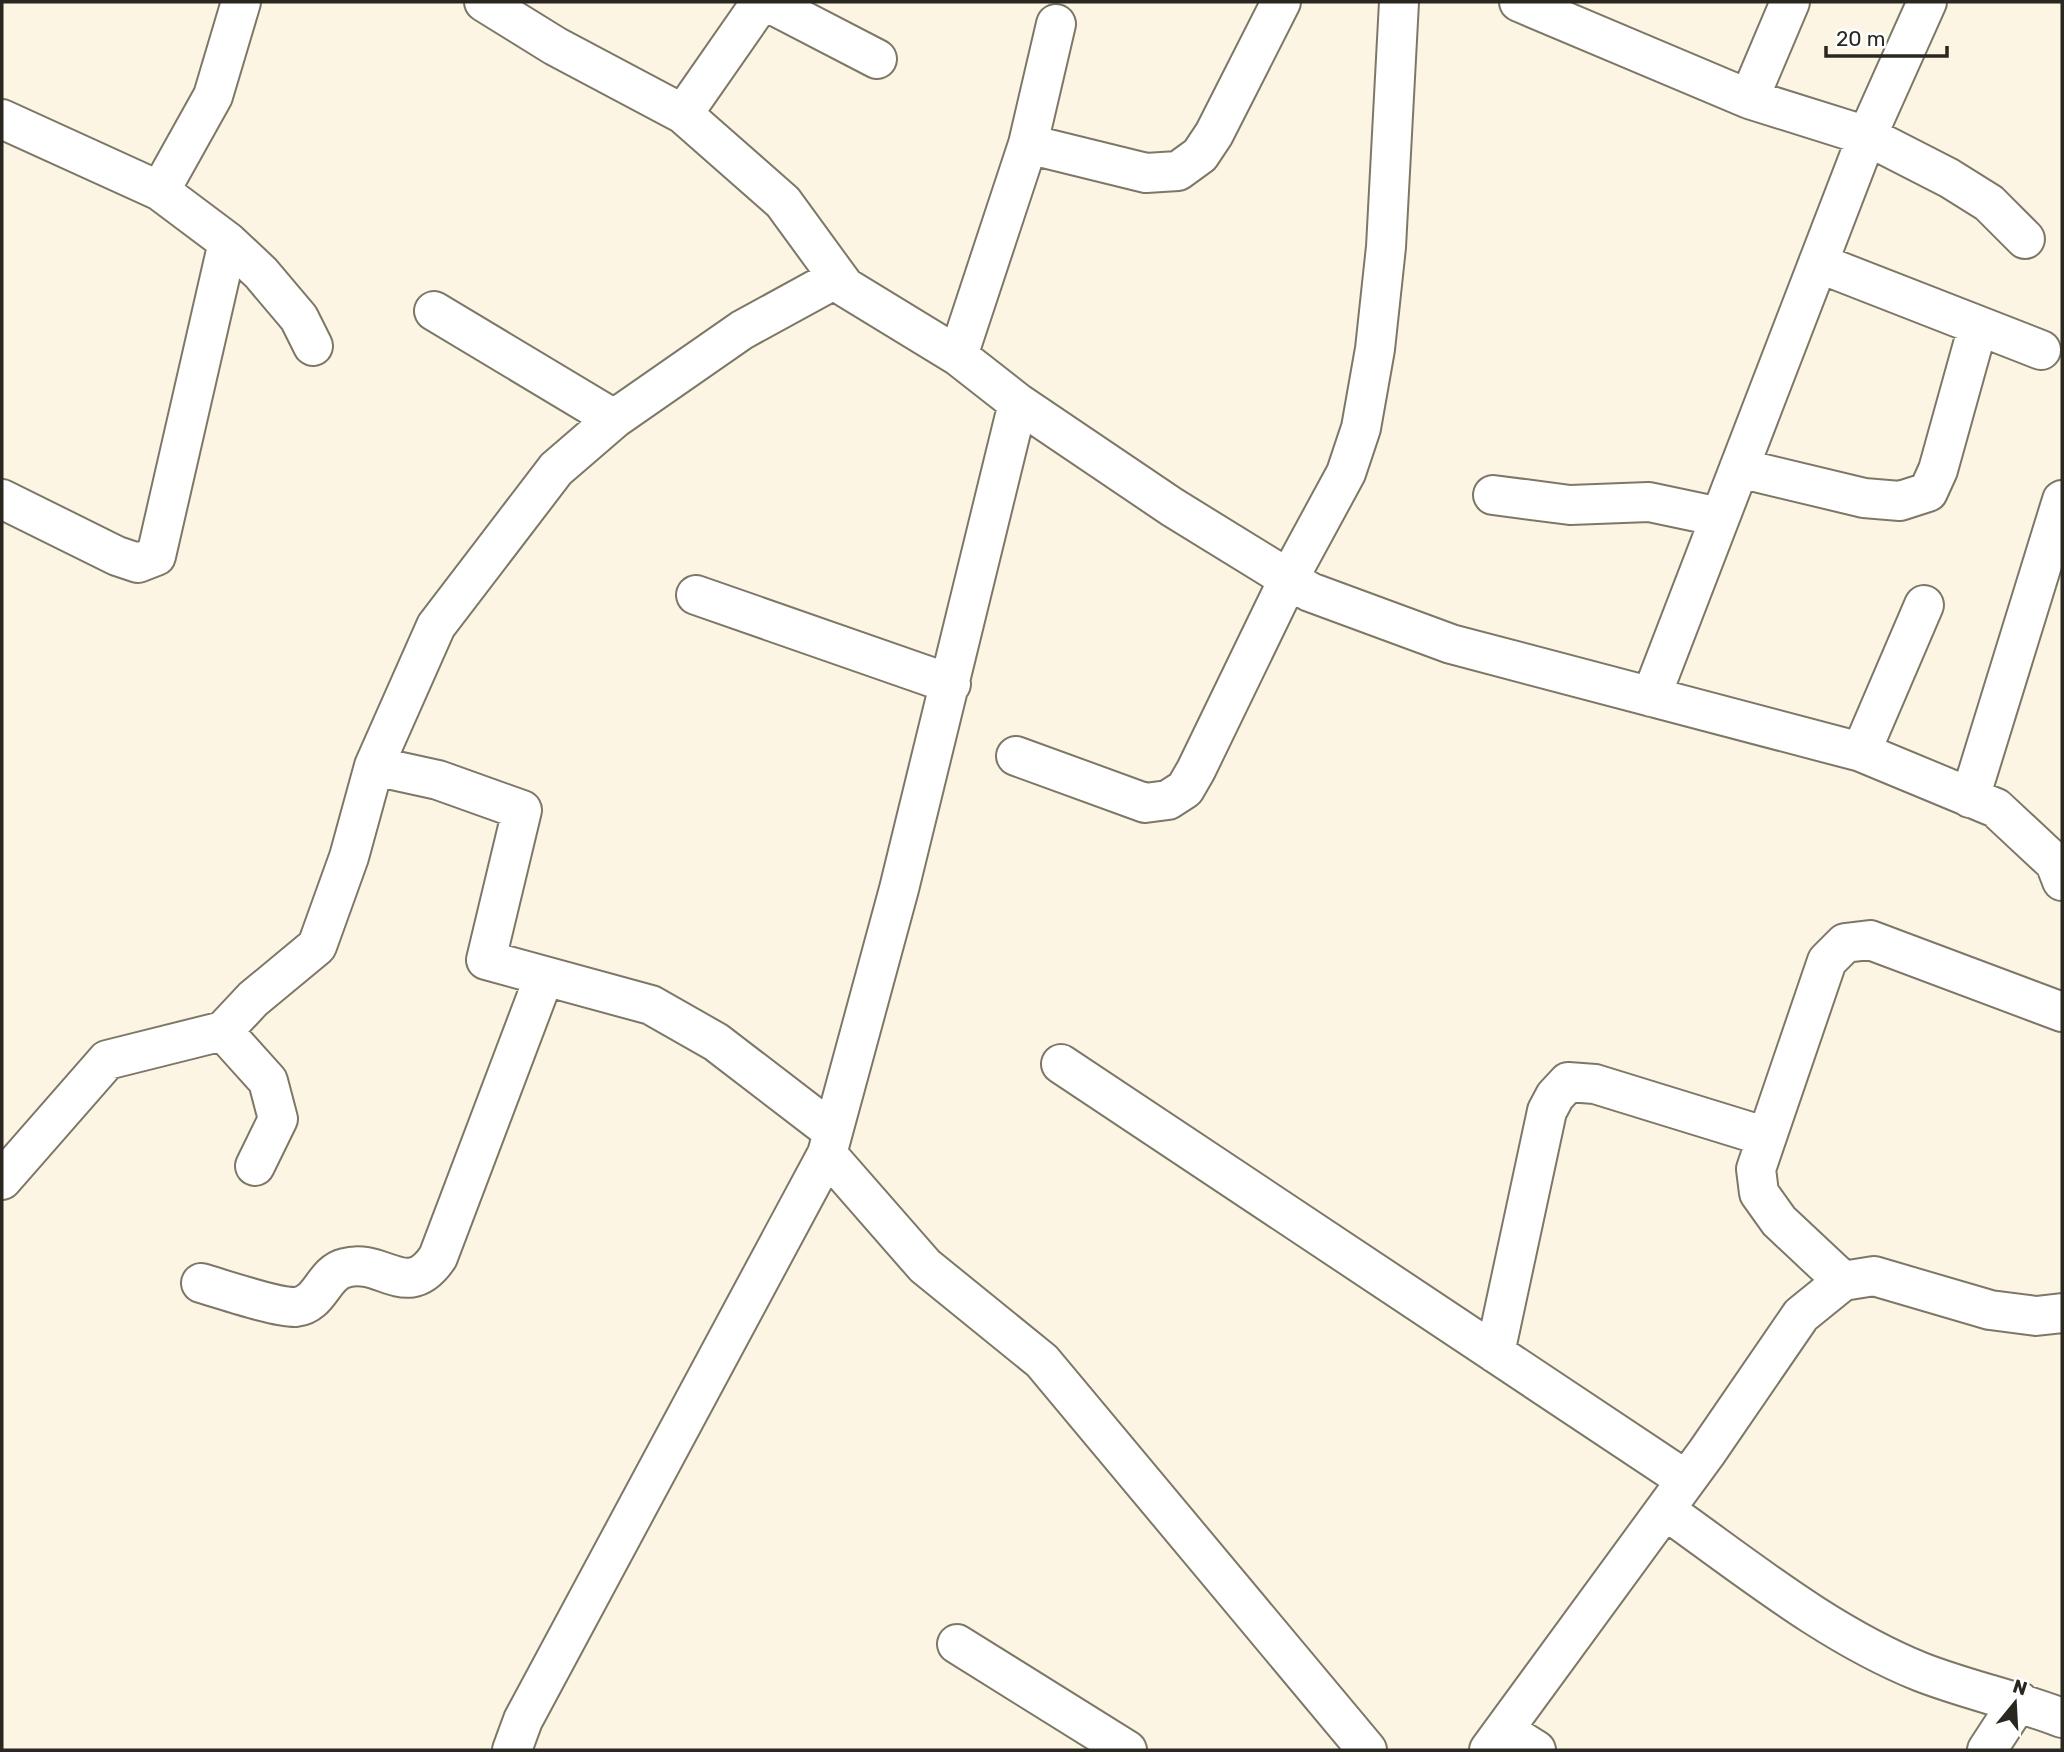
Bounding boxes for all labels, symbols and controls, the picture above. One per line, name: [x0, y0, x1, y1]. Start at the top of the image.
scale bar: [1826, 14, 1947, 58]
text: 20 m: [1836, 26, 1885, 51]
north arrow: [1980, 1668, 2050, 1738]
text: N: [2010, 1674, 2030, 1700]

